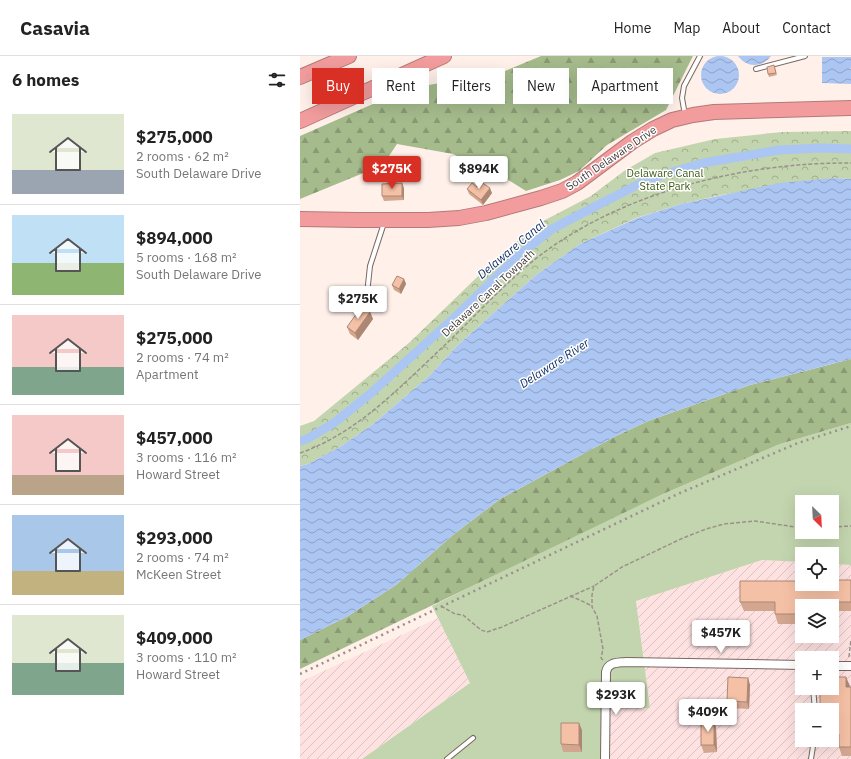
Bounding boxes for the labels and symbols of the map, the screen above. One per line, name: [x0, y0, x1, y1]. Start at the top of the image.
street label: South Delaware Drive: [563, 123, 659, 193]
pin: $275K: [364, 156, 420, 190]
pin: $894K: [451, 156, 507, 190]
park label: Delaware Canal State Park: [627, 166, 703, 193]
water label: Delaware Canal: [474, 216, 549, 282]
street label: Delaware Canal Towpath: [439, 246, 537, 340]
pin: $275K: [330, 286, 386, 320]
water label: Delaware River: [516, 335, 592, 391]
north arrow: [795, 495, 839, 539]
pin: $457K: [693, 620, 749, 654]
pin: $293K: [588, 682, 644, 716]
pin: $409K: [680, 699, 736, 733]

